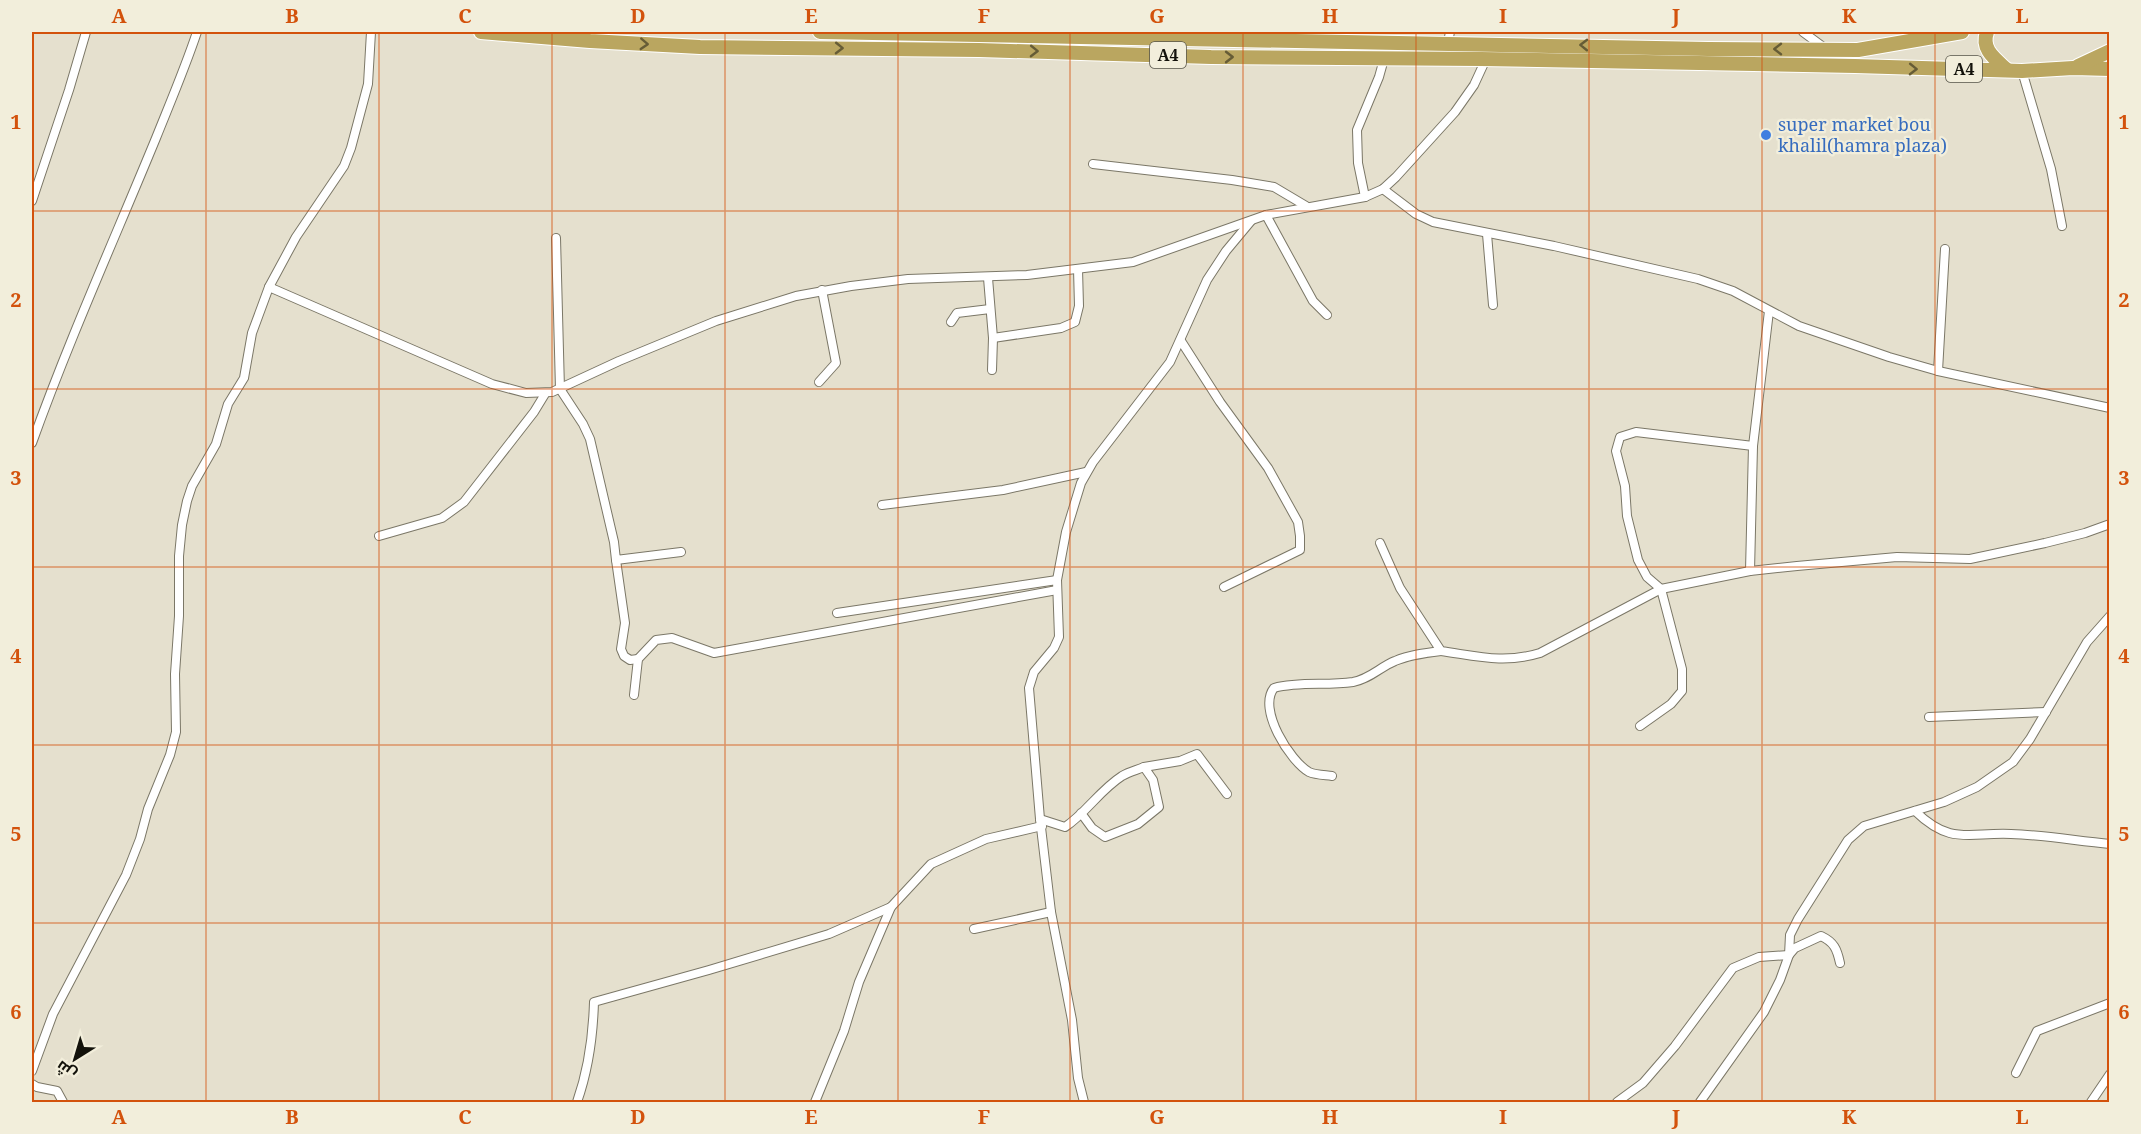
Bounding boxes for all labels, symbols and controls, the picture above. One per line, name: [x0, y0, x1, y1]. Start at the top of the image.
text: A: [111, 2, 127, 29]
text: B: [285, 2, 299, 29]
text: C: [458, 2, 472, 29]
text: D: [630, 2, 646, 29]
text: E: [804, 2, 818, 29]
text: F: [978, 2, 990, 29]
text: G: [1149, 2, 1165, 29]
text: H: [1322, 2, 1338, 29]
text: I: [1499, 2, 1507, 29]
text: J: [1671, 2, 1680, 29]
text: K: [1842, 2, 1857, 29]
text: L: [2015, 2, 2029, 29]
one-way arrow: [640, 37, 649, 50]
one-way arrow: [1579, 39, 1588, 51]
one-way arrow: [835, 42, 844, 55]
road number: A4: [1150, 42, 1186, 68]
one-way arrow: [1774, 43, 1783, 55]
one-way arrow: [1030, 45, 1039, 58]
one-way arrow: [1225, 51, 1234, 63]
road number: A4: [1946, 56, 1982, 82]
one-way arrow: [1909, 63, 1918, 75]
text: 1: [10, 108, 22, 135]
text: 1: [2118, 108, 2130, 135]
place label: super market bou khalil(hamra plaza): [1778, 112, 1947, 157]
marker: super market bou khalil(hamra plaza): [1759, 128, 1773, 142]
text: 2: [10, 286, 22, 313]
text: 2: [2118, 286, 2130, 313]
text: 3: [10, 464, 22, 491]
text: 3: [2118, 464, 2130, 491]
text: 4: [10, 642, 22, 669]
text: 4: [2118, 642, 2130, 669]
text: 5: [10, 820, 22, 847]
text: 5: [2118, 820, 2130, 847]
text: 6: [10, 998, 22, 1025]
text: 6: [2118, 998, 2130, 1025]
north arrow: [45, 1029, 105, 1089]
text: ش: [51, 1056, 81, 1086]
text: A: [111, 1103, 127, 1130]
text: B: [285, 1103, 299, 1130]
text: C: [458, 1103, 472, 1130]
text: D: [630, 1103, 646, 1130]
text: E: [804, 1103, 818, 1130]
text: F: [978, 1103, 990, 1130]
text: G: [1149, 1103, 1165, 1130]
text: H: [1322, 1103, 1338, 1130]
text: I: [1499, 1103, 1507, 1130]
text: J: [1671, 1103, 1680, 1130]
text: K: [1842, 1103, 1857, 1130]
text: L: [2015, 1103, 2029, 1130]

